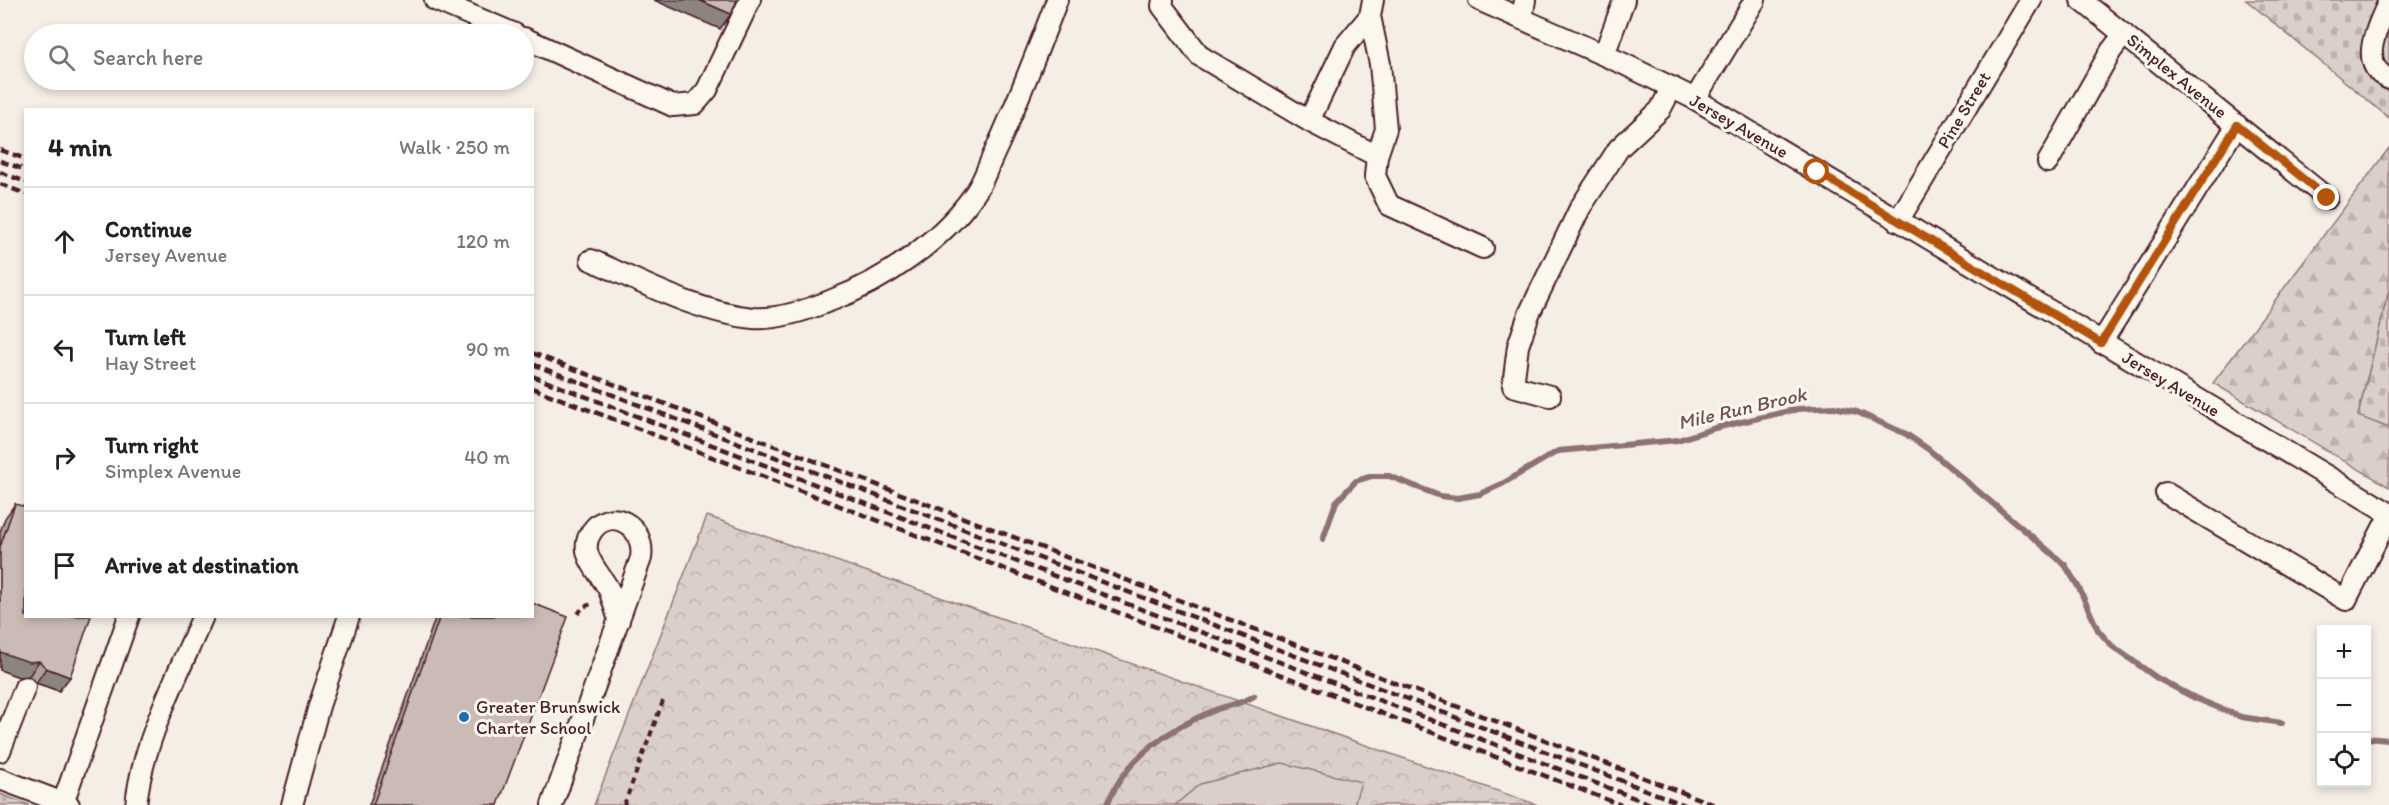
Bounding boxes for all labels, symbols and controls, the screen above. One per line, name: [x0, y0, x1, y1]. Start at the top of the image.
search box: [24, 24, 534, 90]
street label: Simplex Avenue: [2122, 29, 2232, 123]
icon: search: [45, 41, 78, 74]
text: Search here: [93, 44, 203, 71]
street label: Pine Street: [1933, 67, 1996, 152]
street label: Jersey Avenue: [1686, 89, 1792, 163]
text: 4 min: [48, 131, 112, 163]
text: Walk · 250 m: [399, 135, 510, 159]
route start: [1803, 158, 1829, 184]
route end: [2313, 184, 2339, 210]
text: Continue: [105, 216, 192, 243]
icon: ahead: [48, 225, 81, 258]
text: 120 m: [457, 229, 510, 253]
text: Jersey Avenue: [105, 243, 227, 267]
text: Turn left: [105, 324, 186, 351]
icon: left: [48, 333, 81, 366]
text: 90 m: [466, 337, 510, 361]
street label: Jersey Avenue: [2118, 346, 2224, 422]
text: Hay Street: [105, 351, 196, 375]
water label: Mile Run Brook: [1675, 381, 1810, 434]
text: Turn right: [105, 432, 199, 459]
icon: right: [48, 441, 81, 474]
text: 40 m: [464, 445, 510, 469]
text: Simplex Avenue: [105, 459, 241, 483]
icon: arrive: [48, 549, 81, 582]
text: Arrive at destination: [105, 552, 299, 579]
map controls: [2317, 625, 2371, 787]
button: +: [2317, 625, 2371, 679]
button: −: [2317, 679, 2371, 733]
place label: Greater Brunswick Charter School: [476, 696, 621, 739]
marker: Greater Brunswick Charter School: [457, 710, 471, 724]
button: locate: [2317, 733, 2371, 787]

